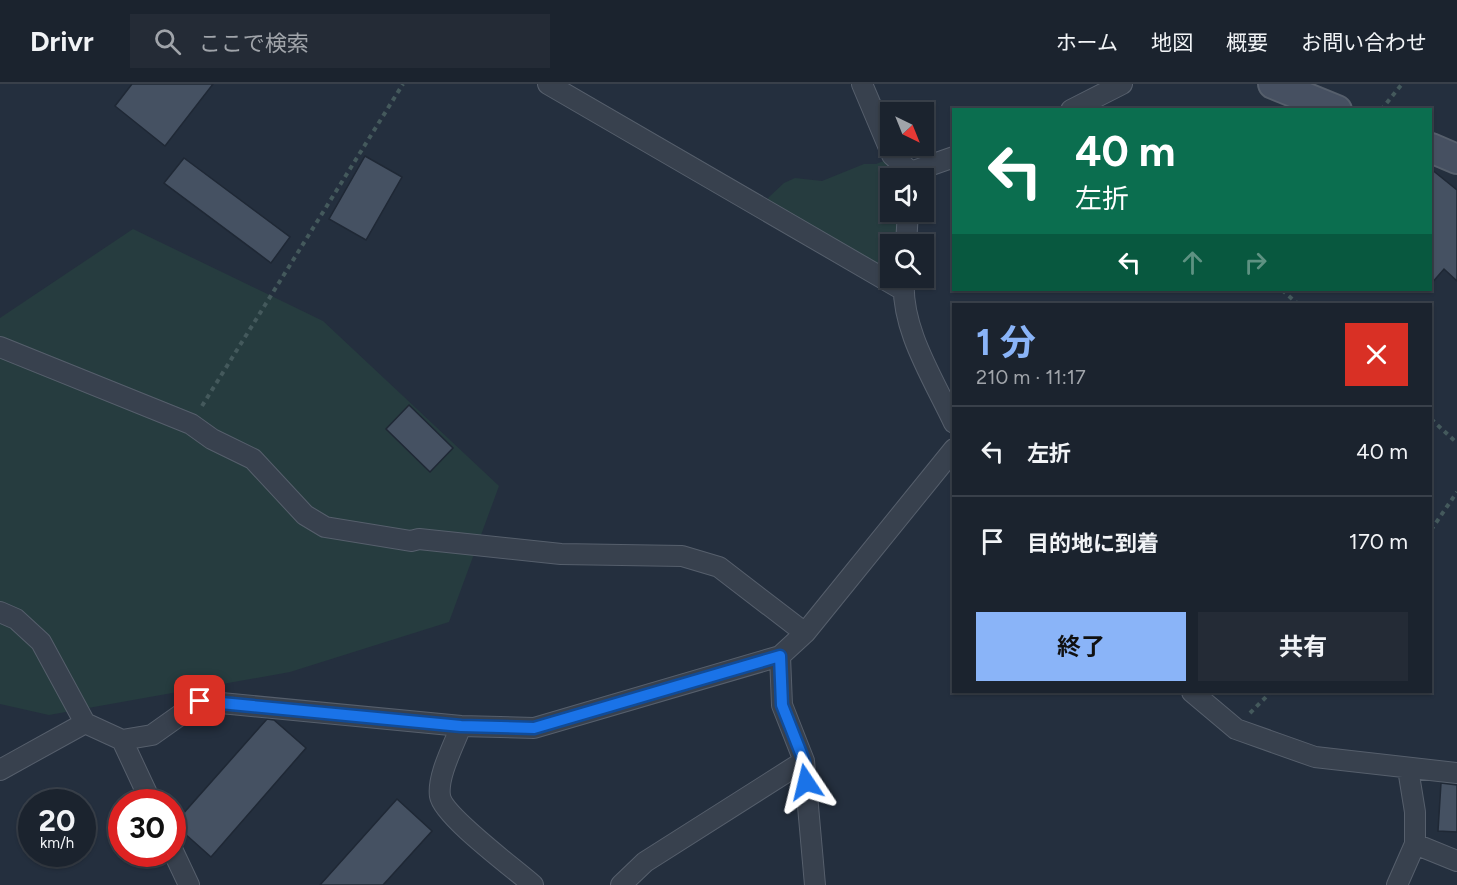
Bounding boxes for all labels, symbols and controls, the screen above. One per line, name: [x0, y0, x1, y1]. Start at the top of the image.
search box: [130, 14, 550, 68]
text: Drivr: [30, 24, 94, 58]
icon: search: [151, 25, 184, 58]
text: ここで検索: [199, 30, 309, 57]
text: ホーム: [1056, 30, 1118, 55]
text: 地図: [1151, 30, 1193, 55]
text: 概要: [1226, 30, 1268, 55]
text: お問い合わせ: [1301, 30, 1427, 55]
north arrow: [880, 102, 934, 156]
map controls: [880, 102, 934, 288]
text: 40 m: [1075, 126, 1175, 177]
icon: left: [976, 132, 1054, 210]
button: sound: [880, 168, 934, 222]
text: 左折: [1075, 182, 1129, 215]
button: search: [880, 234, 934, 288]
icon: left: [1113, 246, 1146, 279]
icon: ahead: [1176, 246, 1209, 279]
icon: right: [1239, 246, 1272, 279]
text: 1 分: [976, 321, 1036, 364]
button: close: [1345, 323, 1408, 386]
text: 210 m · 11:17: [976, 365, 1086, 389]
icon: left: [976, 435, 1009, 468]
text: 40 m: [1356, 438, 1408, 465]
text: 左折: [1027, 440, 1071, 467]
icon: arrive: [976, 525, 1009, 558]
text: 170 m: [1349, 528, 1408, 555]
text: 目的地に到着: [1027, 530, 1159, 557]
button: 終了: [976, 612, 1186, 681]
button: 共有: [1198, 612, 1408, 681]
pin: [174, 675, 225, 726]
icon: arrive: [183, 684, 216, 717]
position arrow: [774, 750, 838, 814]
speed limit sign: 30: [108, 789, 186, 867]
text: 20: [39, 802, 75, 839]
text: km/h: [40, 834, 74, 852]

